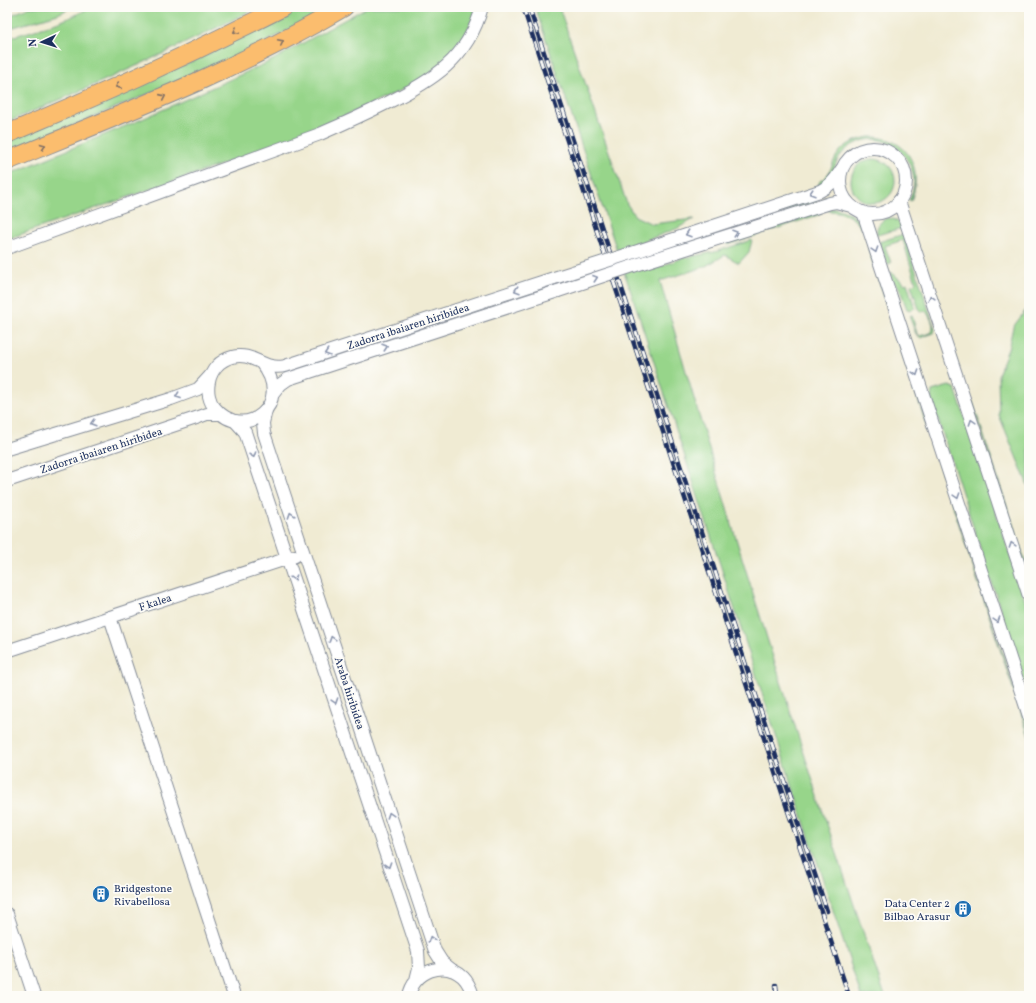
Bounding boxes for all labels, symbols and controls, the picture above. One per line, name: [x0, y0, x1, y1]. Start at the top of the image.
north arrow: [22, 22, 62, 62]
one-way arrow: [233, 26, 240, 34]
text: N: [26, 38, 41, 47]
one-way arrow: [277, 39, 284, 47]
one-way arrow: [115, 81, 123, 89]
one-way arrow: [159, 94, 167, 102]
one-way arrow: [40, 143, 47, 151]
one-way arrow: [808, 189, 815, 197]
one-way arrow: [685, 229, 692, 238]
one-way arrow: [731, 229, 738, 238]
one-way arrow: [871, 246, 879, 253]
one-way arrow: [591, 275, 598, 283]
one-way arrow: [514, 286, 521, 294]
one-way arrow: [927, 295, 936, 302]
street label: Zadorra ibaiaren hiribidea: [345, 300, 472, 354]
one-way arrow: [381, 344, 388, 352]
one-way arrow: [323, 348, 330, 357]
one-way arrow: [911, 369, 920, 376]
one-way arrow: [175, 392, 182, 400]
one-way arrow: [89, 418, 96, 427]
one-way arrow: [968, 418, 977, 425]
street label: Zadorra ibaiaren hiribidea: [38, 424, 165, 478]
one-way arrow: [248, 451, 256, 458]
one-way arrow: [952, 493, 961, 500]
one-way arrow: [287, 512, 296, 519]
one-way arrow: [1009, 542, 1017, 549]
one-way arrow: [289, 574, 298, 581]
street label: F kalea: [137, 591, 174, 616]
one-way arrow: [993, 616, 1001, 623]
one-way arrow: [328, 635, 337, 642]
street label: Araba hiribidea: [330, 655, 368, 732]
one-way arrow: [330, 698, 338, 705]
one-way arrow: [386, 812, 395, 819]
one-way arrow: [384, 861, 392, 868]
place label: Bridgestone Rivabellosa: [114, 882, 172, 910]
building icon: Bridgestone Rivabellosa: [91, 884, 111, 904]
place label: Data Center 2 Bilbao Arasur: [884, 897, 950, 925]
building icon: Data Center 2 Bilbao Arasur: [953, 899, 973, 919]
one-way arrow: [427, 935, 435, 942]

